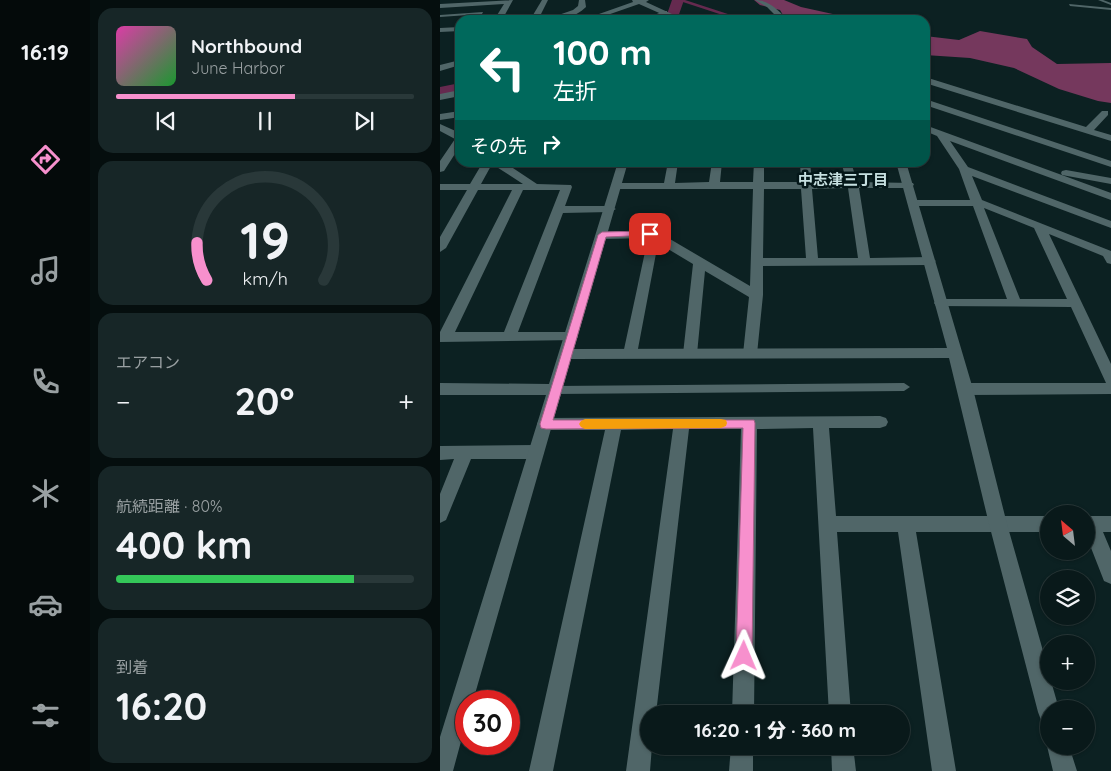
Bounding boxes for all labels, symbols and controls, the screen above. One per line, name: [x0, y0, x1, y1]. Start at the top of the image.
text: 100 m: [553, 30, 652, 74]
text: Northbound: [191, 34, 302, 58]
icon: left: [470, 35, 535, 100]
text: 16:19: [21, 38, 69, 66]
text: June Harbor: [191, 58, 285, 78]
text: 左折: [553, 77, 597, 105]
icon: previous: [152, 107, 180, 135]
icon: pause: [251, 107, 279, 135]
icon: next: [350, 107, 378, 135]
icon: right: [537, 130, 565, 158]
text: その先: [470, 134, 527, 158]
icon: directions: [28, 142, 63, 177]
district label: 中志津三丁目: [798, 170, 888, 189]
text: 19: [240, 207, 290, 272]
pin: [629, 213, 671, 255]
icon: arrive: [636, 220, 664, 248]
icon: music: [28, 253, 63, 288]
text: km/h: [242, 267, 288, 289]
text: エアコン: [116, 352, 180, 372]
icon: phone: [28, 364, 63, 399]
text: 20°: [234, 377, 294, 425]
text: −: [116, 384, 131, 419]
text: +: [398, 384, 414, 419]
icon: climate: [28, 476, 63, 511]
text: 航続距離 · 80%: [116, 496, 222, 516]
north arrow: [1040, 505, 1095, 560]
map controls: [1040, 505, 1095, 755]
text: 400 km: [116, 521, 252, 569]
button: layers: [1040, 570, 1095, 625]
icon: car: [28, 587, 63, 622]
position arrow: [717, 629, 769, 681]
button: +: [1040, 635, 1095, 690]
text: 到着: [116, 657, 148, 677]
text: 16:20: [116, 682, 207, 730]
speed limit sign: 30: [455, 690, 520, 755]
icon: filters: [28, 698, 63, 733]
button: −: [1040, 700, 1095, 755]
text: 16:20 · 1 分 · 360 m: [694, 718, 856, 742]

